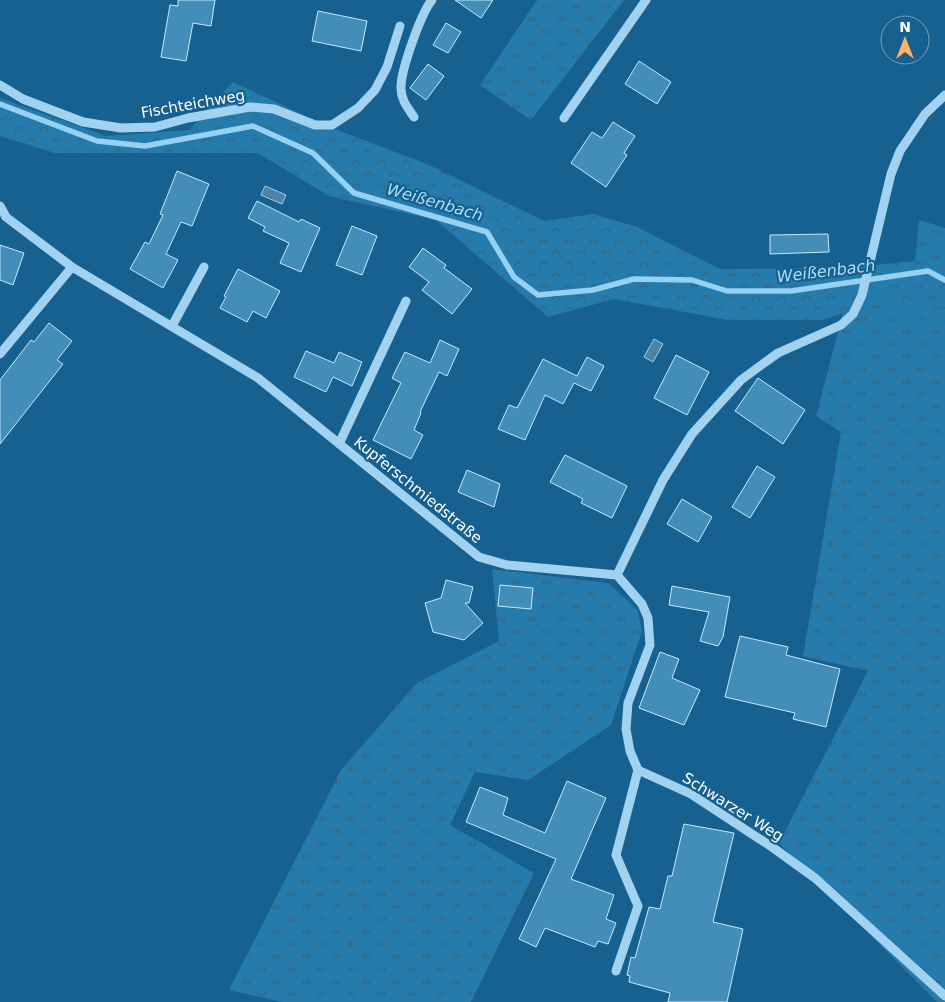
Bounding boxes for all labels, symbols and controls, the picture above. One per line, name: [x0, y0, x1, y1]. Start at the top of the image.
north arrow: [880, 15, 930, 65]
text: N: [899, 19, 911, 35]
street label: Fischteichweg: [140, 86, 246, 122]
water label: Weißenbach: [385, 179, 485, 225]
water label: Weißenbach: [776, 256, 876, 286]
street label: Kupferschmiedstraße: [350, 433, 486, 547]
street label: Schwarzer Weg: [679, 769, 787, 845]

